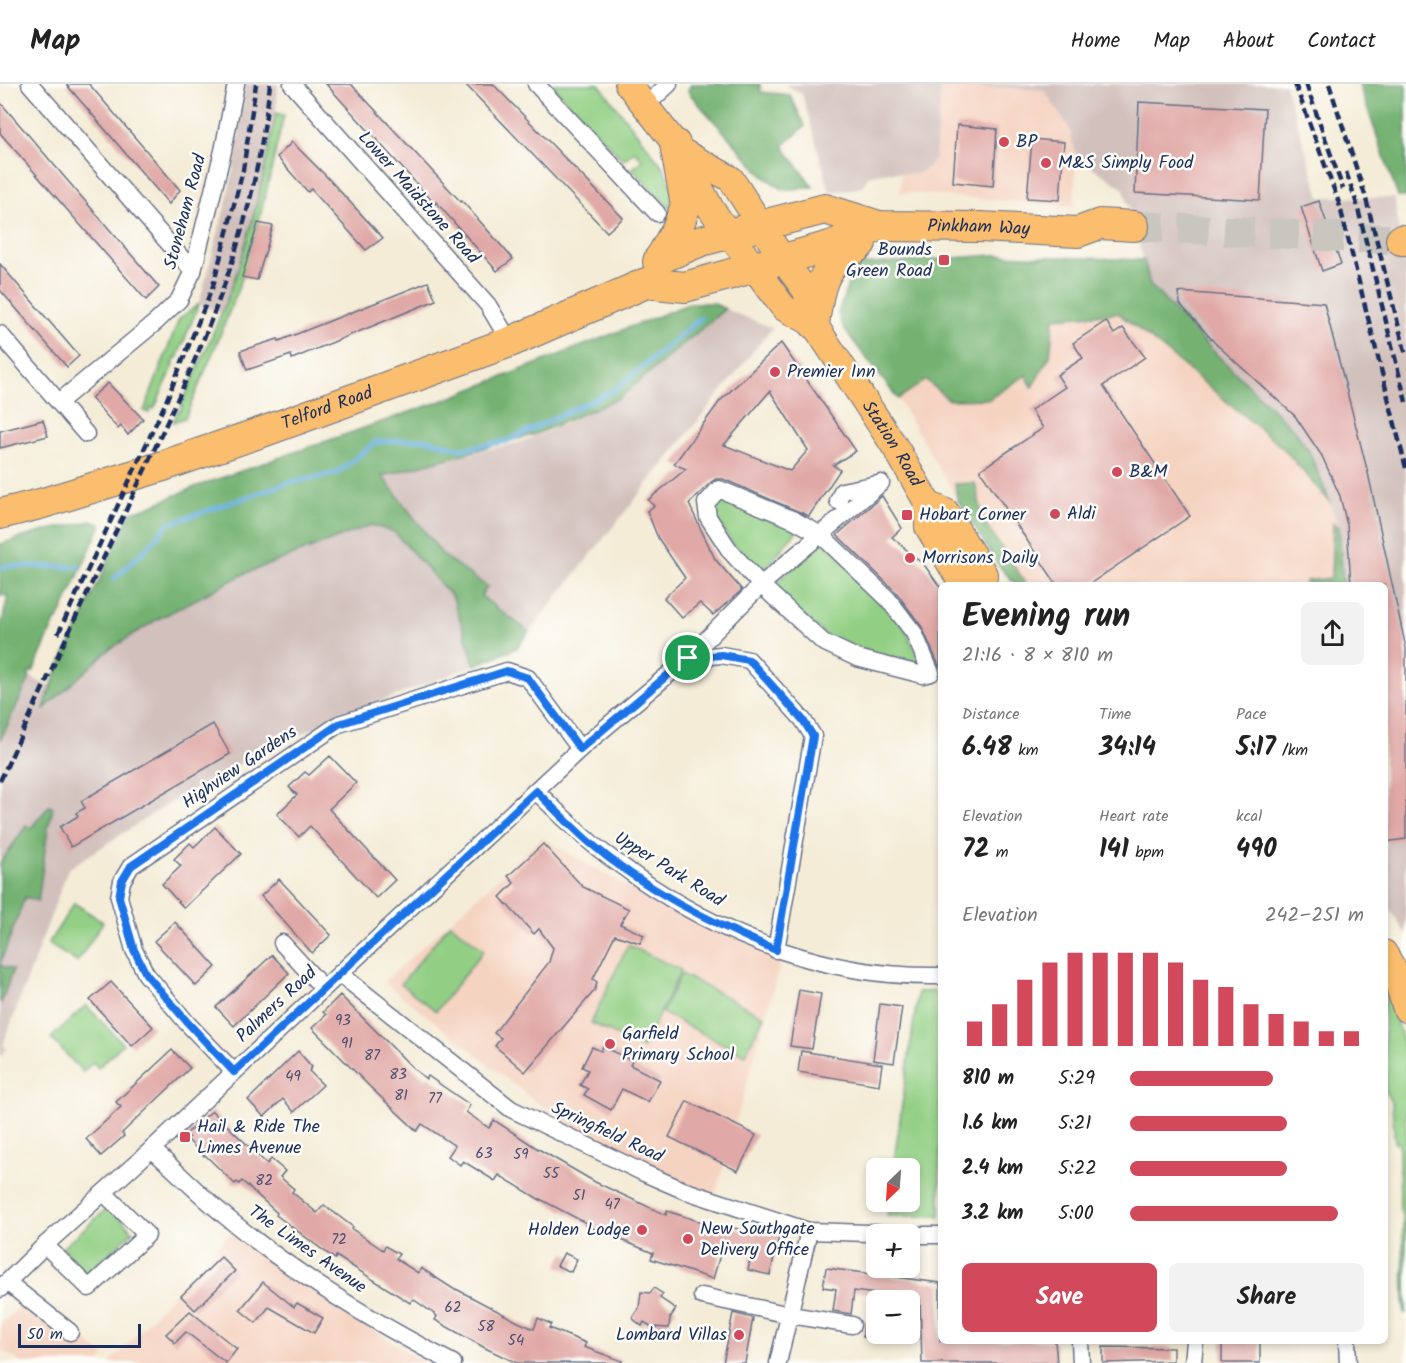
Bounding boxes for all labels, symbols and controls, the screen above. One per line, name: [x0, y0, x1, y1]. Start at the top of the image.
text: Map: [30, 19, 81, 64]
text: Home: [1071, 25, 1120, 58]
text: Map: [1153, 25, 1190, 58]
text: About: [1223, 25, 1274, 58]
text: Contact: [1307, 25, 1376, 58]
street label: Lower Maidstone Road: [350, 125, 487, 272]
place label: BP: [1016, 128, 1038, 157]
marker: BP: [997, 135, 1011, 149]
place label: M&S Simply Food: [1058, 149, 1194, 178]
street label: Stoneham Road: [157, 150, 216, 273]
marker: M&S Simply Food: [1039, 156, 1053, 170]
street label: Pinkham Way: [927, 212, 1031, 244]
place label: Bounds Green Road: [846, 236, 933, 286]
marker: Bounds Green Road: [937, 253, 951, 267]
place label: Premier Inn: [787, 358, 876, 387]
marker: Premier Inn: [768, 365, 782, 379]
street label: Telford Road: [277, 378, 378, 438]
street label: Station Road: [854, 395, 930, 493]
place label: B&M: [1129, 458, 1168, 487]
marker: B&M: [1110, 465, 1124, 479]
place label: Aldi: [1067, 500, 1096, 529]
place label: Hobart Corner: [919, 501, 1027, 530]
marker: Aldi: [1048, 507, 1062, 521]
marker: Hobart Corner: [900, 508, 914, 522]
place label: Morrisons Daily: [922, 544, 1039, 573]
marker: Morrisons Daily: [903, 551, 917, 565]
text: Evening run: [962, 591, 1130, 644]
button: share: [1301, 602, 1364, 665]
pin: [662, 632, 713, 683]
text: 21:16 · 8 × 810 m: [962, 640, 1113, 672]
icon: arrive: [671, 641, 704, 674]
text: Distance: [962, 702, 1020, 727]
text: Time: [1099, 702, 1131, 727]
text: Pace: [1236, 702, 1267, 727]
street label: Highview Gardens: [177, 718, 304, 817]
text: 6.48: [962, 727, 1012, 769]
text: 34:14: [1099, 727, 1156, 769]
text: 5:17: [1236, 727, 1276, 769]
text: km: [1012, 738, 1038, 763]
text: /km: [1276, 738, 1308, 763]
text: Elevation: [962, 804, 1023, 829]
text: Heart rate: [1099, 804, 1169, 829]
text: kcal: [1236, 804, 1262, 829]
street label: Upper Park Road: [608, 825, 731, 916]
text: 72: [962, 829, 989, 871]
text: 141: [1099, 829, 1129, 871]
text: 490: [1236, 829, 1277, 871]
text: m: [989, 840, 1009, 865]
text: bpm: [1129, 840, 1164, 865]
text: Elevation: [962, 900, 1038, 932]
text: 242–251 m: [1265, 900, 1364, 932]
street label: Palmers Road: [230, 959, 325, 1050]
house number: 93: [335, 1009, 351, 1033]
place label: Garfield Primary School: [622, 1020, 735, 1070]
house number: 91: [341, 1032, 353, 1056]
marker: Garfield Primary School: [603, 1037, 617, 1051]
house number: 87: [364, 1044, 381, 1068]
house number: 83: [389, 1063, 407, 1087]
text: 810 m: [962, 1063, 1014, 1095]
text: 5:29: [1058, 1063, 1095, 1095]
house number: 49: [285, 1065, 301, 1089]
house number: 81: [394, 1084, 408, 1108]
house number: 77: [428, 1087, 443, 1111]
street label: Springfield Road: [546, 1094, 669, 1172]
text: 1.6 km: [962, 1108, 1018, 1140]
text: 5:21: [1058, 1108, 1092, 1140]
place label: Hail & Ride The Limes Avenue: [197, 1113, 320, 1163]
marker: Hail & Ride The Limes Avenue: [178, 1130, 192, 1144]
house number: 63: [476, 1142, 493, 1166]
house number: 59: [513, 1143, 529, 1167]
text: 2.4 km: [962, 1153, 1023, 1185]
text: 5:22: [1058, 1153, 1097, 1185]
north arrow: [866, 1158, 920, 1212]
map controls: [866, 1158, 920, 1344]
house number: 55: [543, 1162, 560, 1186]
house number: 82: [255, 1169, 273, 1193]
house number: 51: [573, 1184, 586, 1208]
house number: 47: [604, 1193, 621, 1217]
street label: The Limes Avenue: [242, 1198, 372, 1302]
text: 3.2 km: [962, 1198, 1023, 1230]
text: 5:00: [1058, 1198, 1094, 1230]
place label: New Southgate Delivery Office: [700, 1215, 815, 1265]
place label: Holden Lodge: [528, 1216, 630, 1245]
marker: Holden Lodge: [635, 1223, 649, 1237]
button: +: [866, 1224, 920, 1278]
house number: 72: [331, 1228, 347, 1252]
marker: New Southgate Delivery Office: [681, 1232, 695, 1246]
button: Save: [962, 1263, 1157, 1332]
button: Share: [1169, 1263, 1364, 1332]
button: −: [866, 1290, 920, 1344]
house number: 62: [444, 1296, 462, 1320]
house number: 58: [477, 1315, 496, 1339]
scale bar: [18, 1321, 141, 1348]
place label: Lombard Villas: [616, 1321, 727, 1350]
text: 50 m: [27, 1322, 63, 1347]
marker: Lombard Villas: [732, 1328, 746, 1342]
house number: 54: [508, 1329, 524, 1353]

